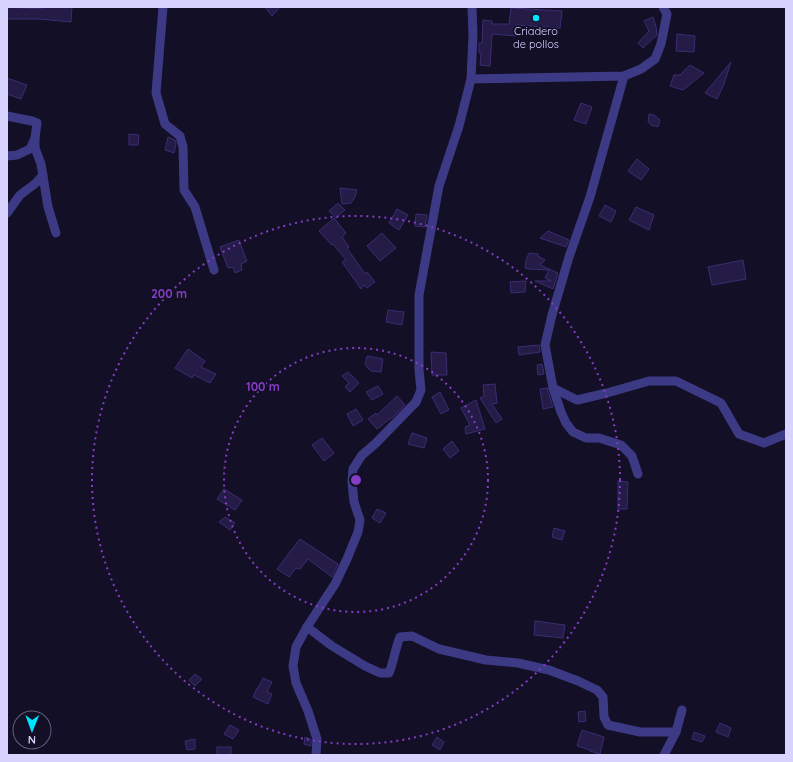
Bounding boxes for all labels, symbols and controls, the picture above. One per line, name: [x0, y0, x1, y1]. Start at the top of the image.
marker: Criadero de pollos: [531, 13, 541, 23]
place label: Criadero de pollos: [513, 24, 559, 51]
text: 200 m: [151, 286, 187, 301]
text: 100 m: [246, 379, 280, 394]
centre of rings: [349, 473, 363, 487]
north arrow: [12, 710, 52, 750]
text: N: [28, 733, 36, 747]

